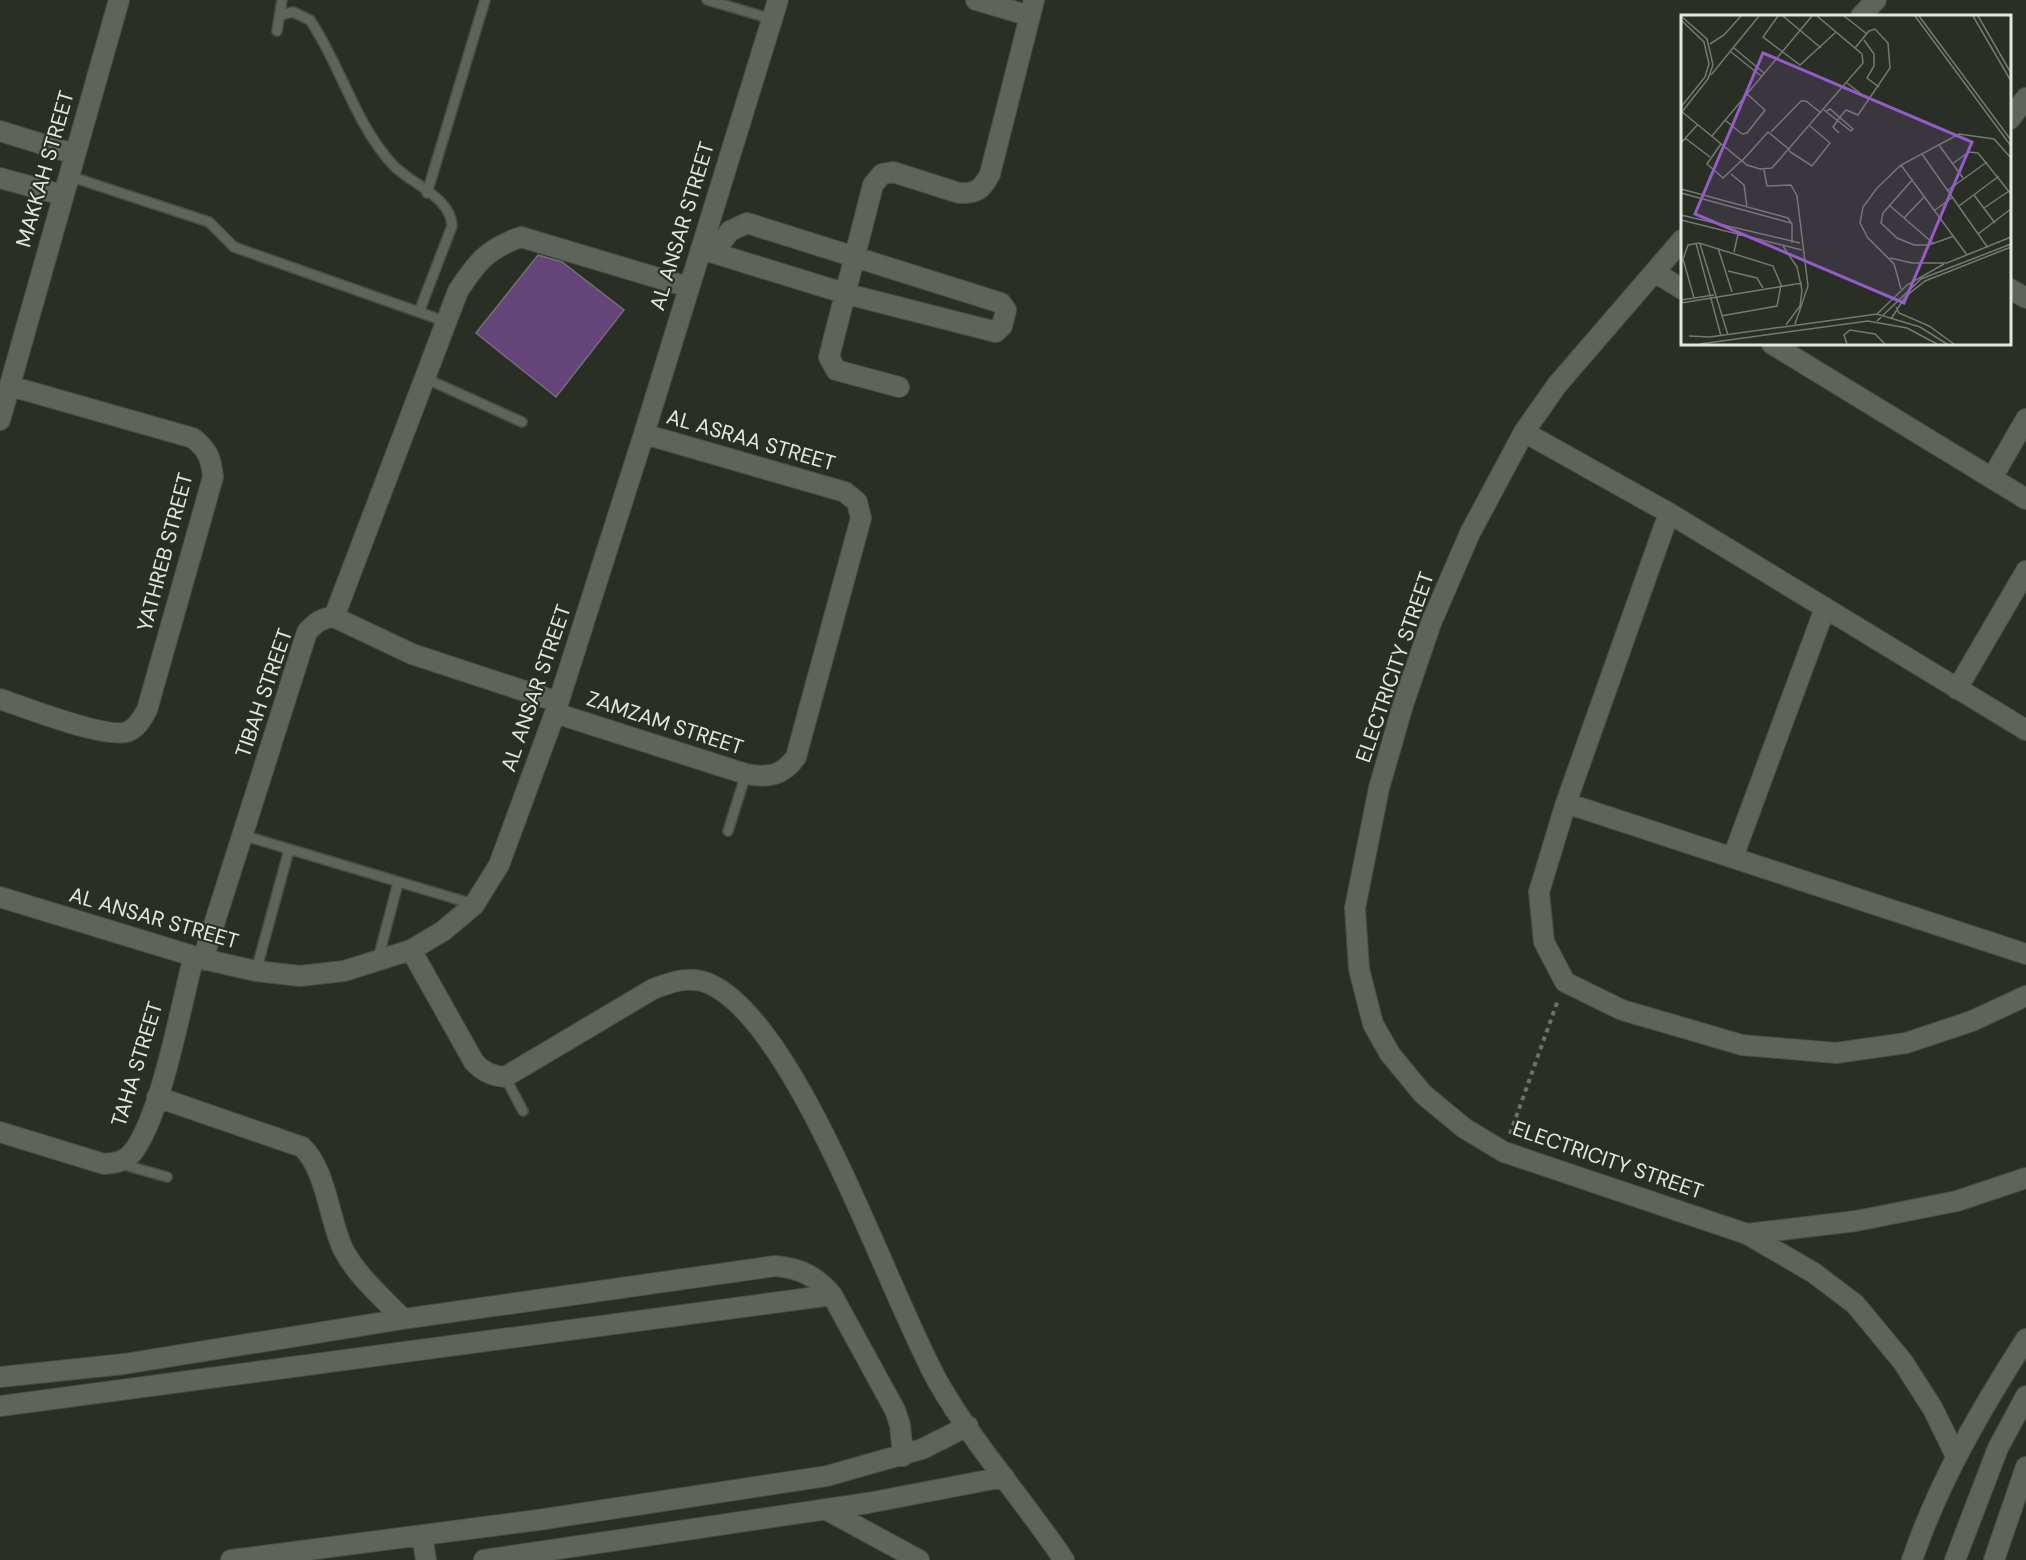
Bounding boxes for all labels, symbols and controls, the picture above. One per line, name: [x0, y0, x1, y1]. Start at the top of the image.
inset map: [1681, 15, 2011, 345]
street label: MAKKAH STREET: [9, 87, 81, 251]
street label: AL ANSAR STREET: [643, 138, 721, 314]
street label: AL ASRAA STREET: [663, 403, 839, 478]
street label: YATHREB STREET: [130, 469, 200, 634]
street label: ELECTRICITY STREET: [1349, 568, 1441, 766]
street label: AL ANSAR STREET: [494, 601, 578, 775]
street label: TIBAH STREET: [229, 625, 299, 761]
street label: ZAMZAM STREET: [583, 684, 747, 762]
street label: AL ANSAR STREET: [66, 880, 242, 956]
street label: TAHA STREET: [105, 998, 169, 1130]
street label: ELECTRICITY STREET: [1509, 1114, 1707, 1206]

